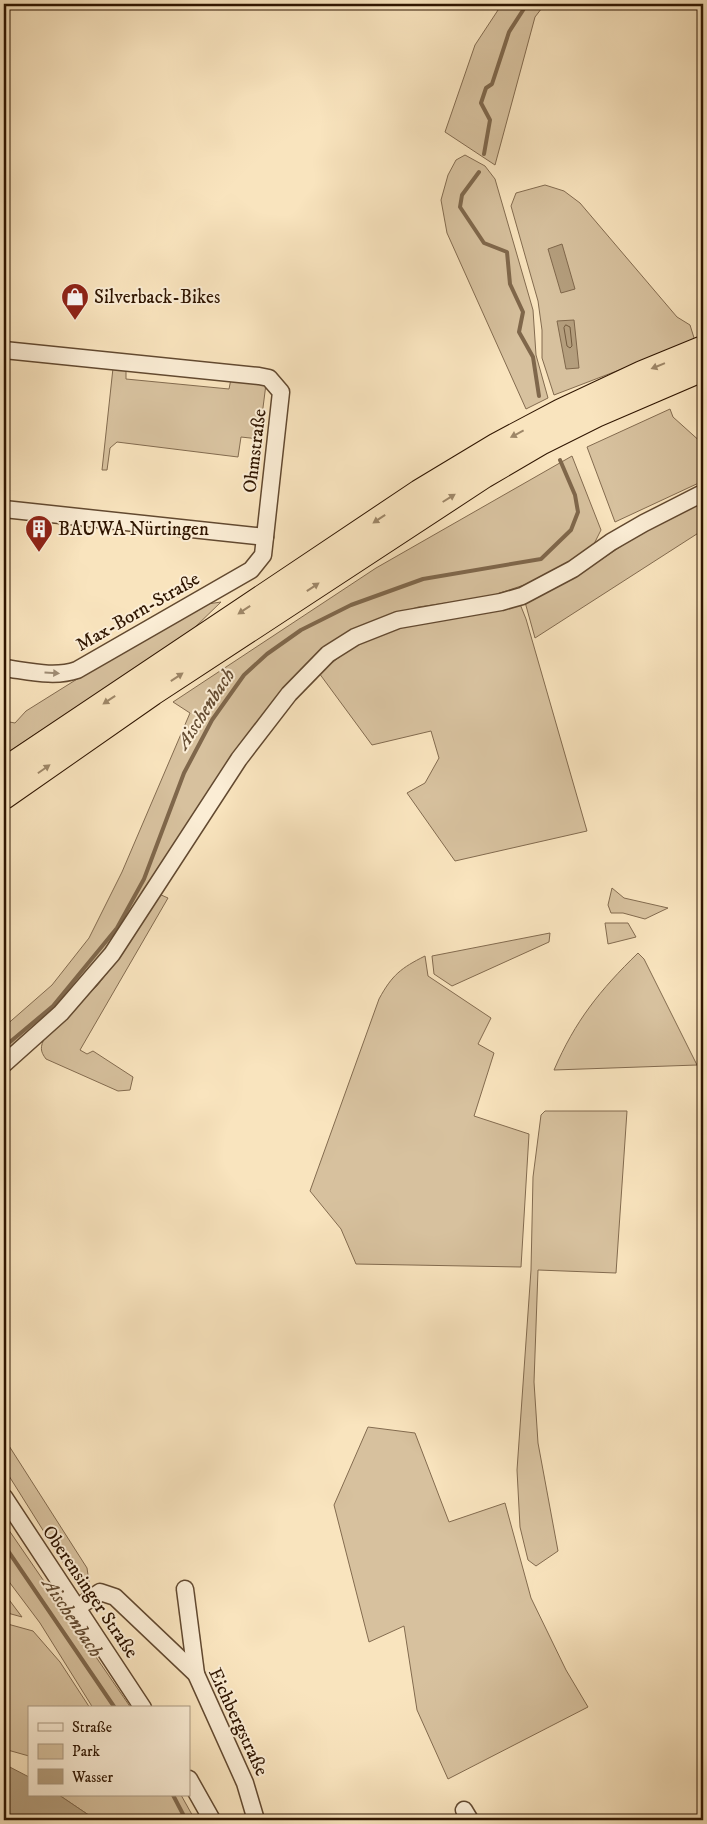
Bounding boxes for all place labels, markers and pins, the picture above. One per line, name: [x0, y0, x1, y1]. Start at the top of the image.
shop icon: Silverback-Bikes: [60, 282, 90, 321]
place label: Silverback-Bikes: [94, 286, 220, 309]
building icon: BAUWA Nürtingen: [24, 514, 54, 553]
place label: BAUWA Nürtingen: [58, 518, 209, 541]

